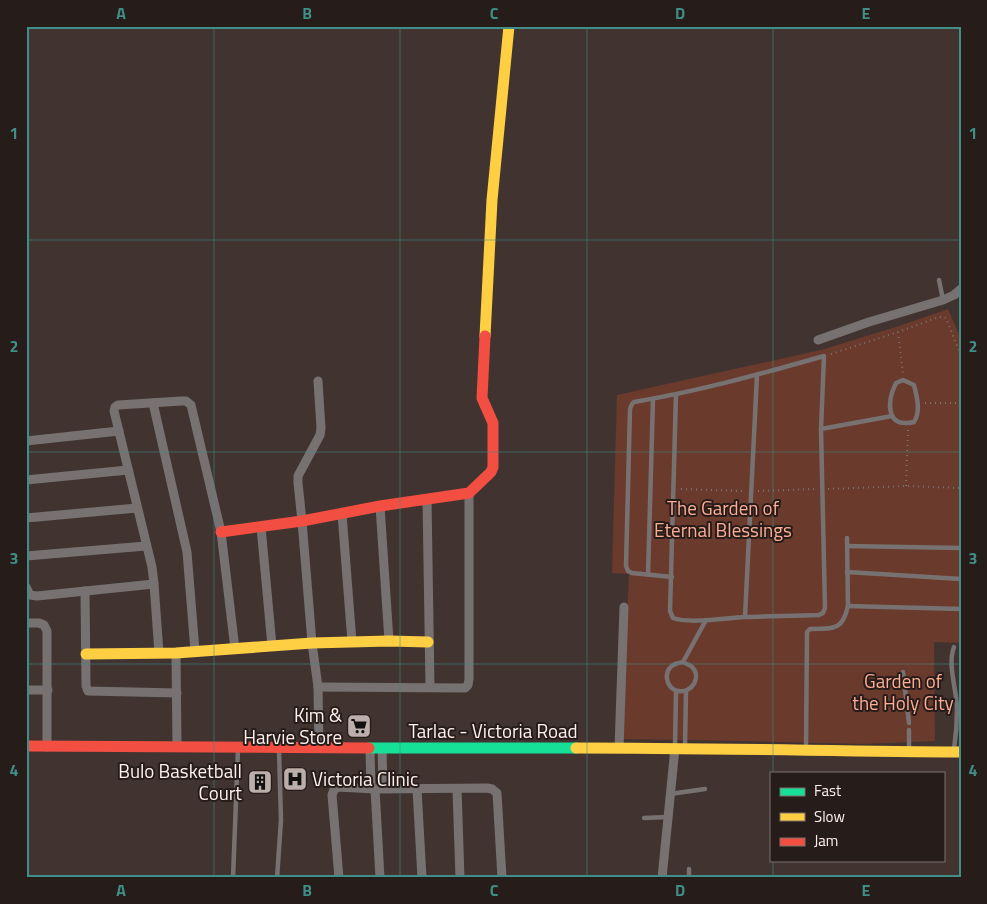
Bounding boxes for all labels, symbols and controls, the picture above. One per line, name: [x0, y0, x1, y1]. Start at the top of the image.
text: A: [116, 1, 126, 25]
text: B: [302, 1, 312, 25]
text: C: [490, 1, 499, 25]
text: D: [675, 1, 685, 25]
text: E: [862, 1, 871, 25]
text: 1: [10, 121, 18, 145]
text: 1: [969, 121, 977, 145]
text: 2: [10, 334, 18, 358]
text: 2: [969, 334, 977, 358]
park label: The Garden of Eternal Blessings: [654, 493, 792, 544]
text: 3: [10, 546, 18, 570]
text: 3: [969, 546, 977, 570]
park label: Garden of the Holy City: [852, 666, 954, 717]
place label: Kim & Harvie Store: [243, 700, 342, 751]
supermarket icon: Kim & Harvie Store: [346, 713, 372, 739]
street label: Tarlac - Victoria Road: [408, 716, 578, 745]
place label: Bulo Basketball Court: [118, 756, 242, 807]
text: 4: [10, 758, 19, 782]
text: 4: [969, 758, 978, 782]
place label: Victoria Clinic: [312, 764, 418, 793]
hospital icon: Victoria Clinic: [282, 766, 308, 792]
building icon: Bulo Basketball Court: [247, 769, 273, 795]
legend: [770, 772, 944, 862]
text: Fast: [814, 779, 842, 802]
text: Slow: [814, 805, 845, 828]
text: Jam: [814, 829, 838, 852]
text: A: [116, 878, 126, 902]
text: B: [302, 878, 312, 902]
text: C: [490, 878, 499, 902]
text: D: [675, 878, 685, 902]
text: E: [862, 878, 871, 902]

